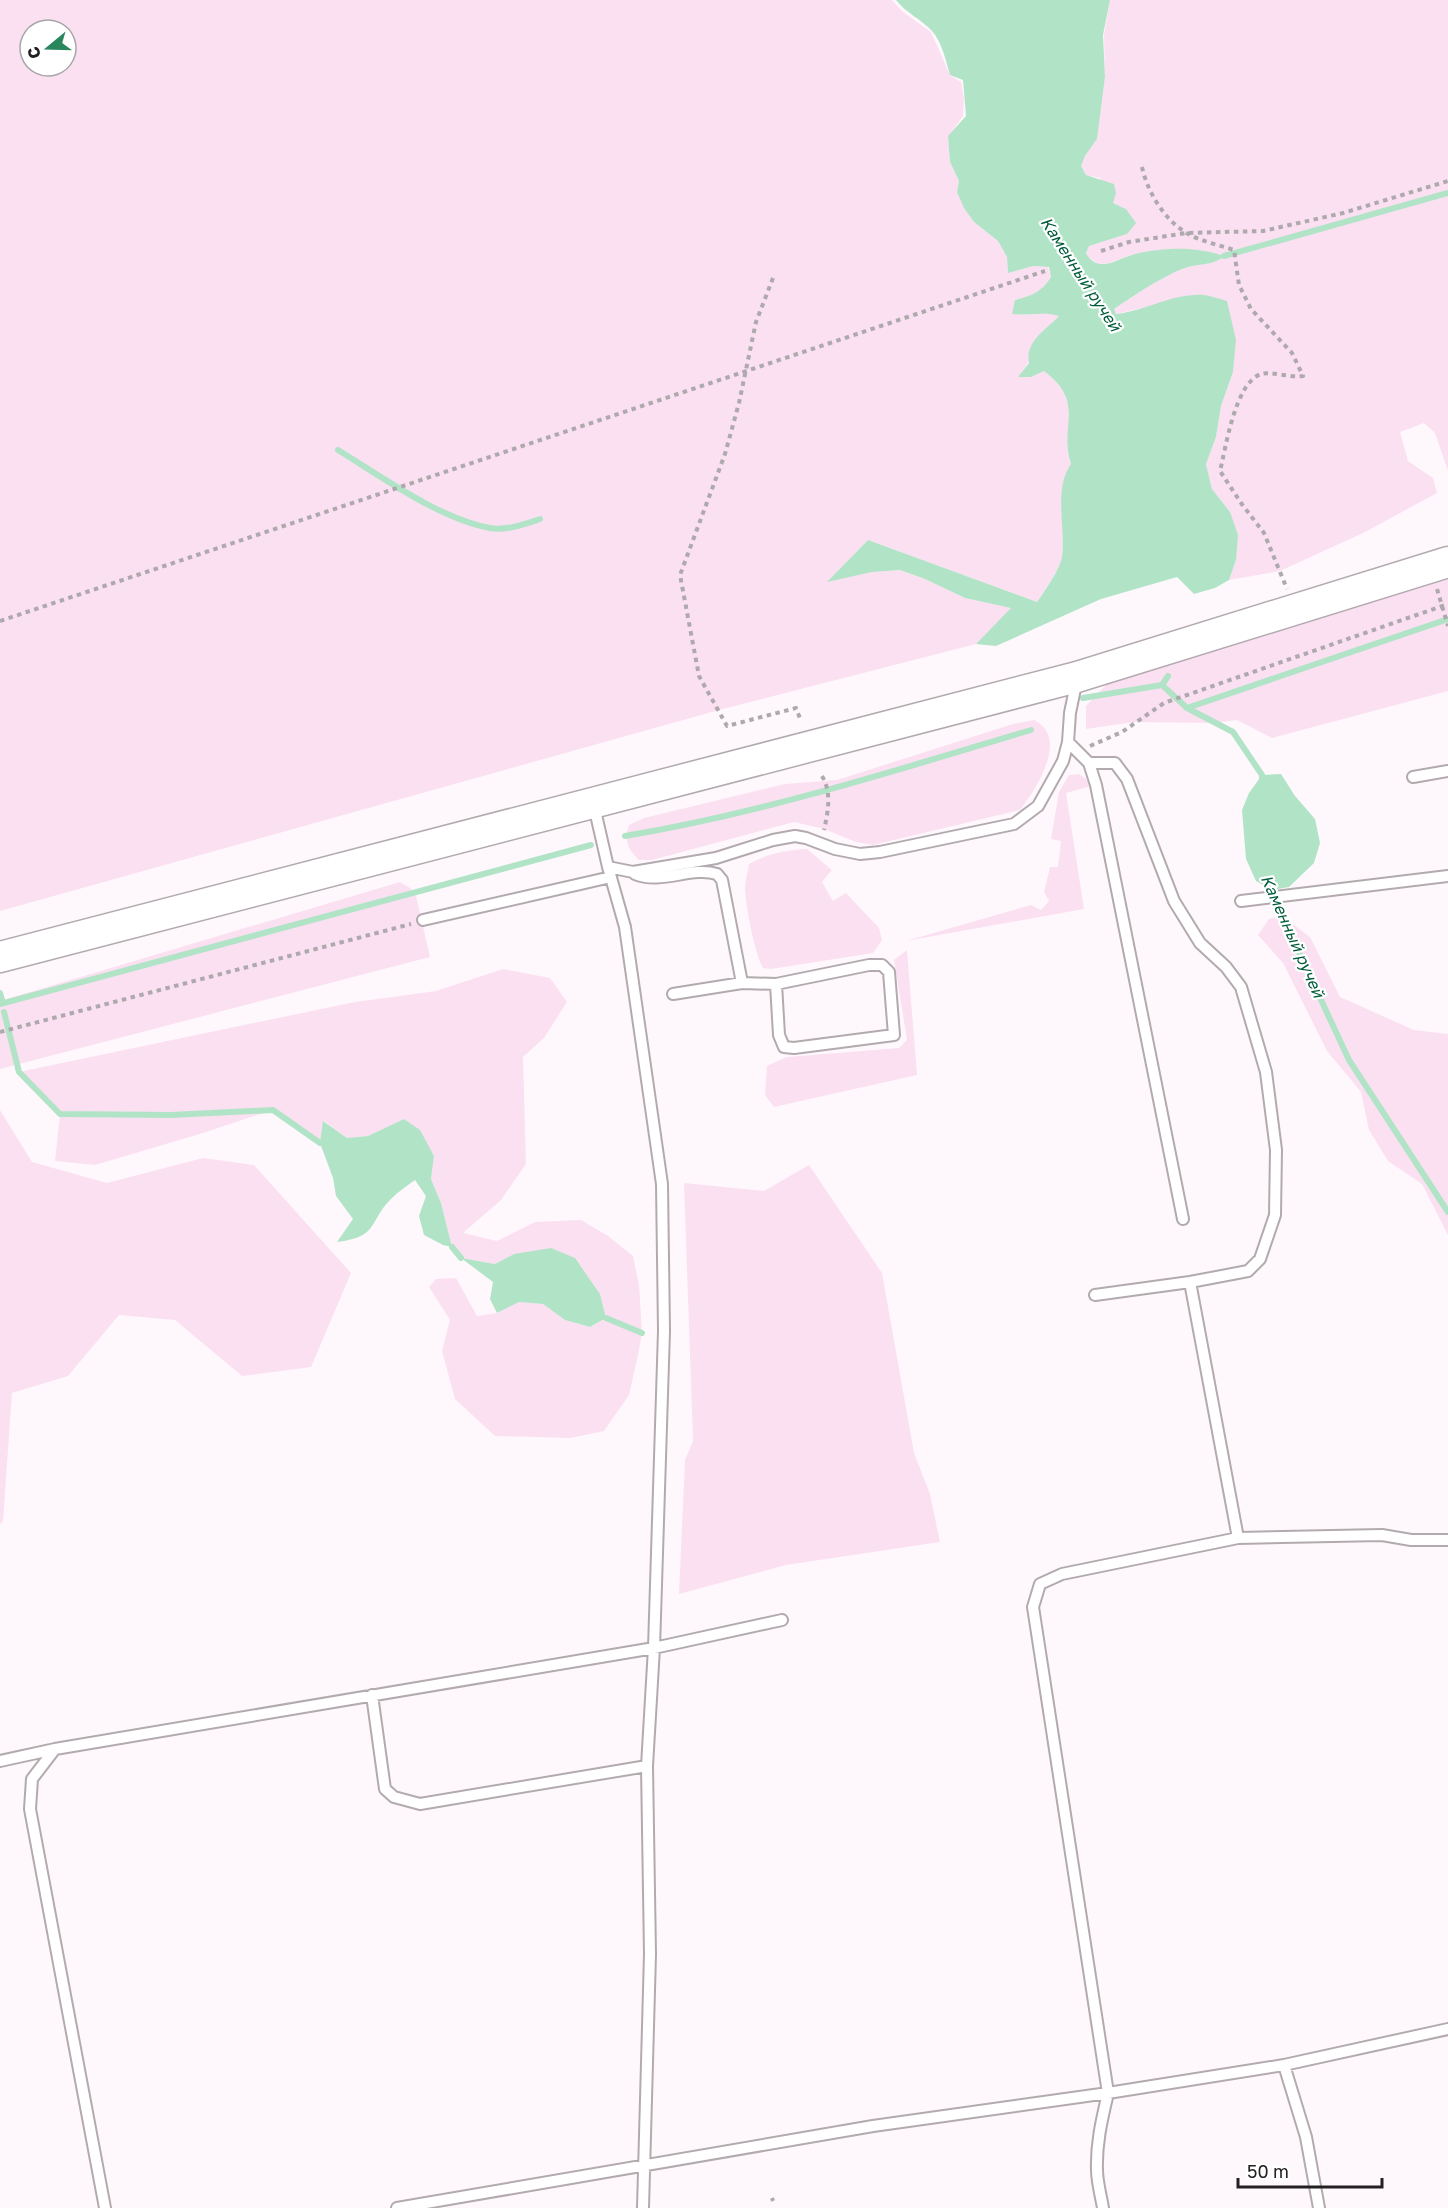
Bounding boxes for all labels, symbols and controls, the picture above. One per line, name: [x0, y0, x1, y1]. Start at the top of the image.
north arrow: [18, 18, 78, 78]
text: С: [23, 44, 45, 62]
water label: Каменный ручей: [1037, 213, 1126, 336]
water label: Каменный ручей: [1257, 871, 1330, 1002]
scale bar: [1238, 2151, 1382, 2189]
text: 50 m: [1247, 2160, 1289, 2182]

